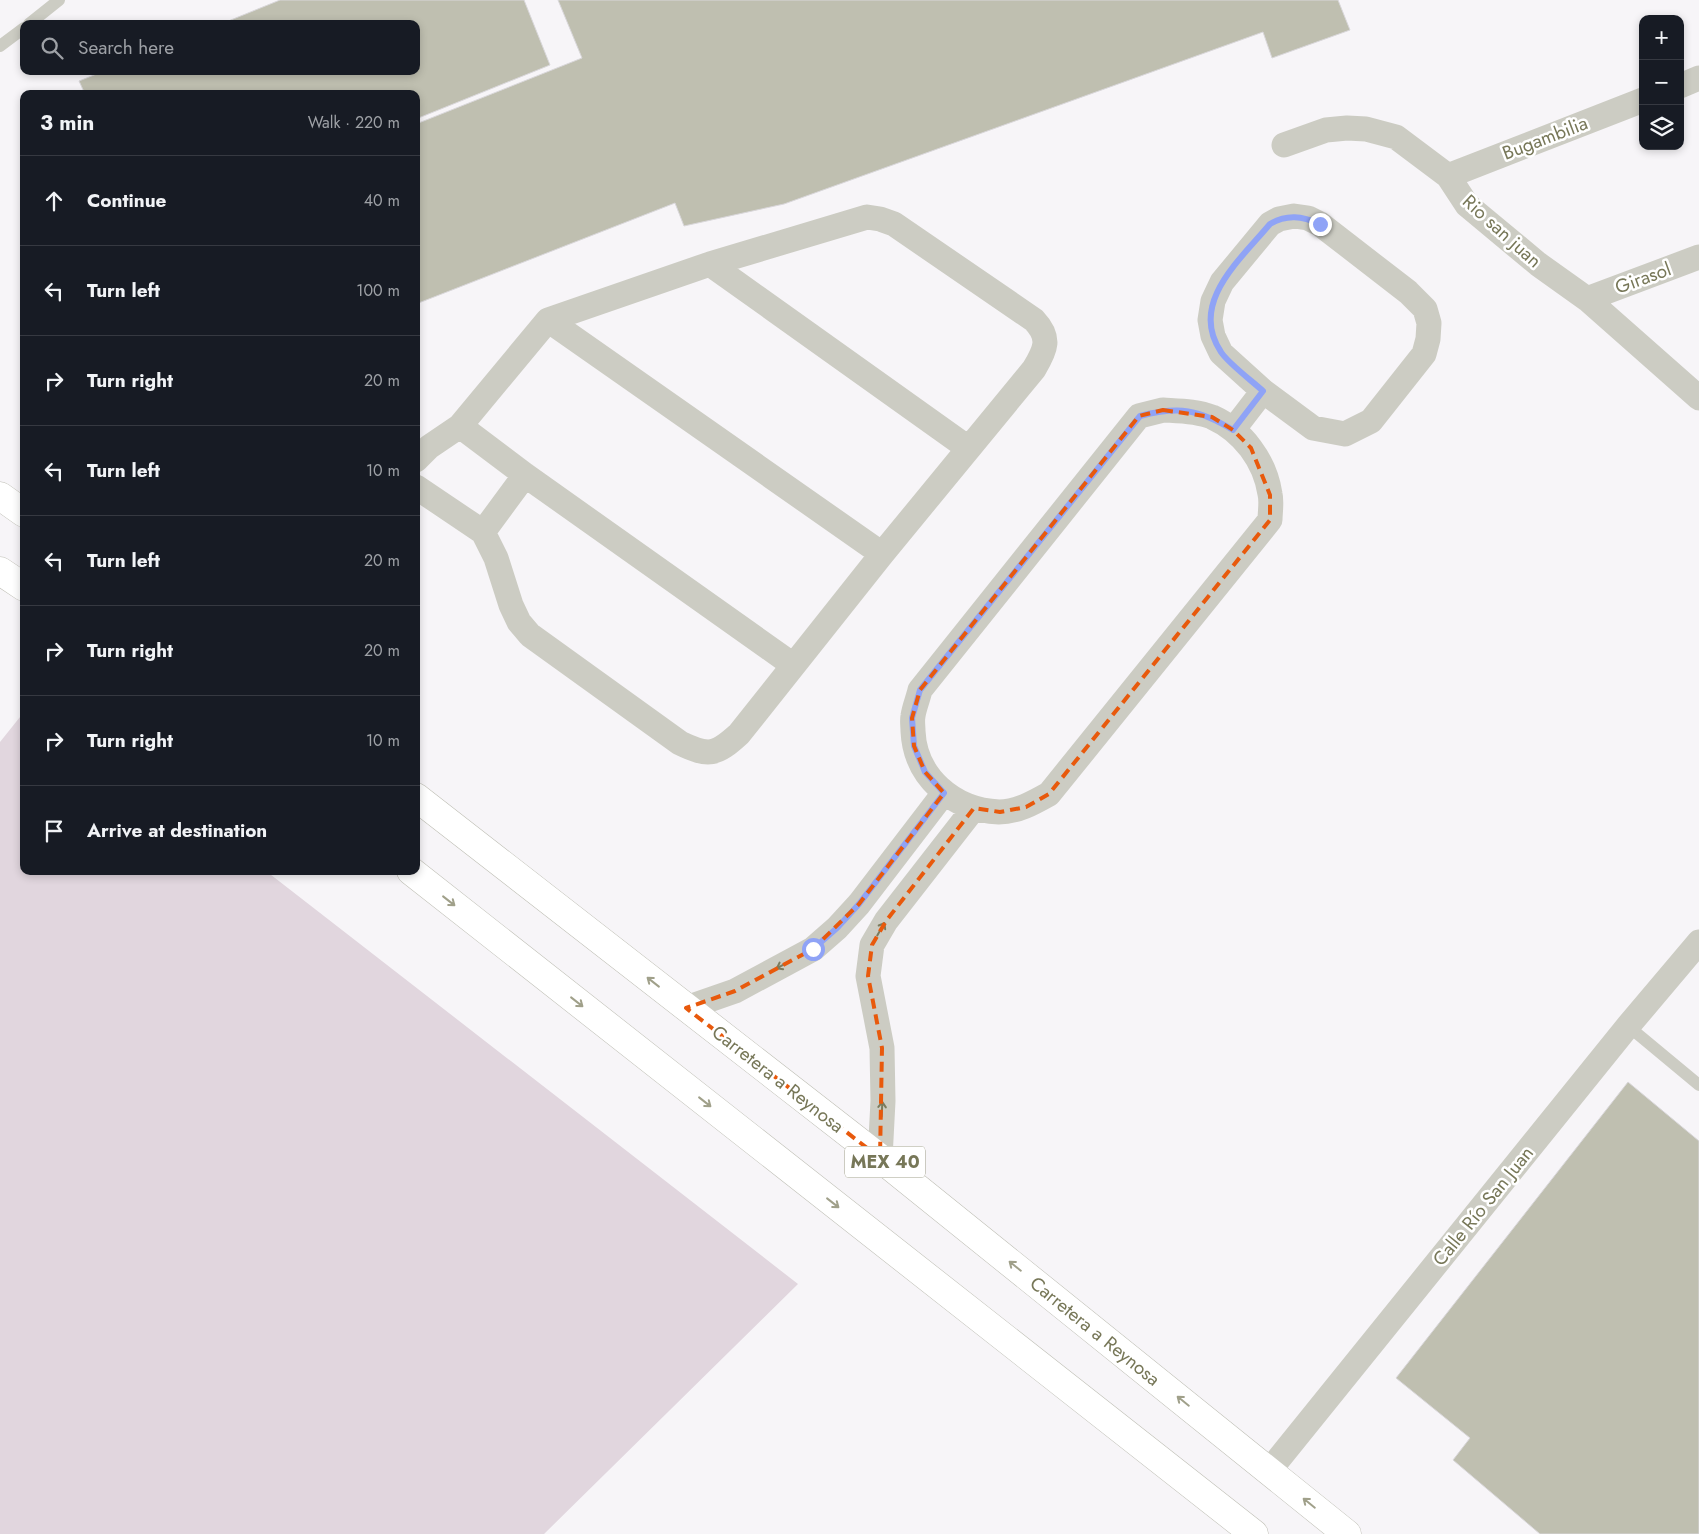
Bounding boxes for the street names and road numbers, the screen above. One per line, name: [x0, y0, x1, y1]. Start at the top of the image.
street label: Bugambilia: [1498, 109, 1592, 167]
street label: Rio san juan: [1457, 188, 1547, 274]
street label: Girasol: [1611, 255, 1675, 301]
street label: Carretera a Reynosa: [706, 1019, 850, 1139]
street label: Calle Río San Juan: [1426, 1140, 1540, 1272]
road number: MEX 40: [845, 1146, 925, 1178]
street label: Carretera a Reynosa: [1024, 1270, 1166, 1392]

